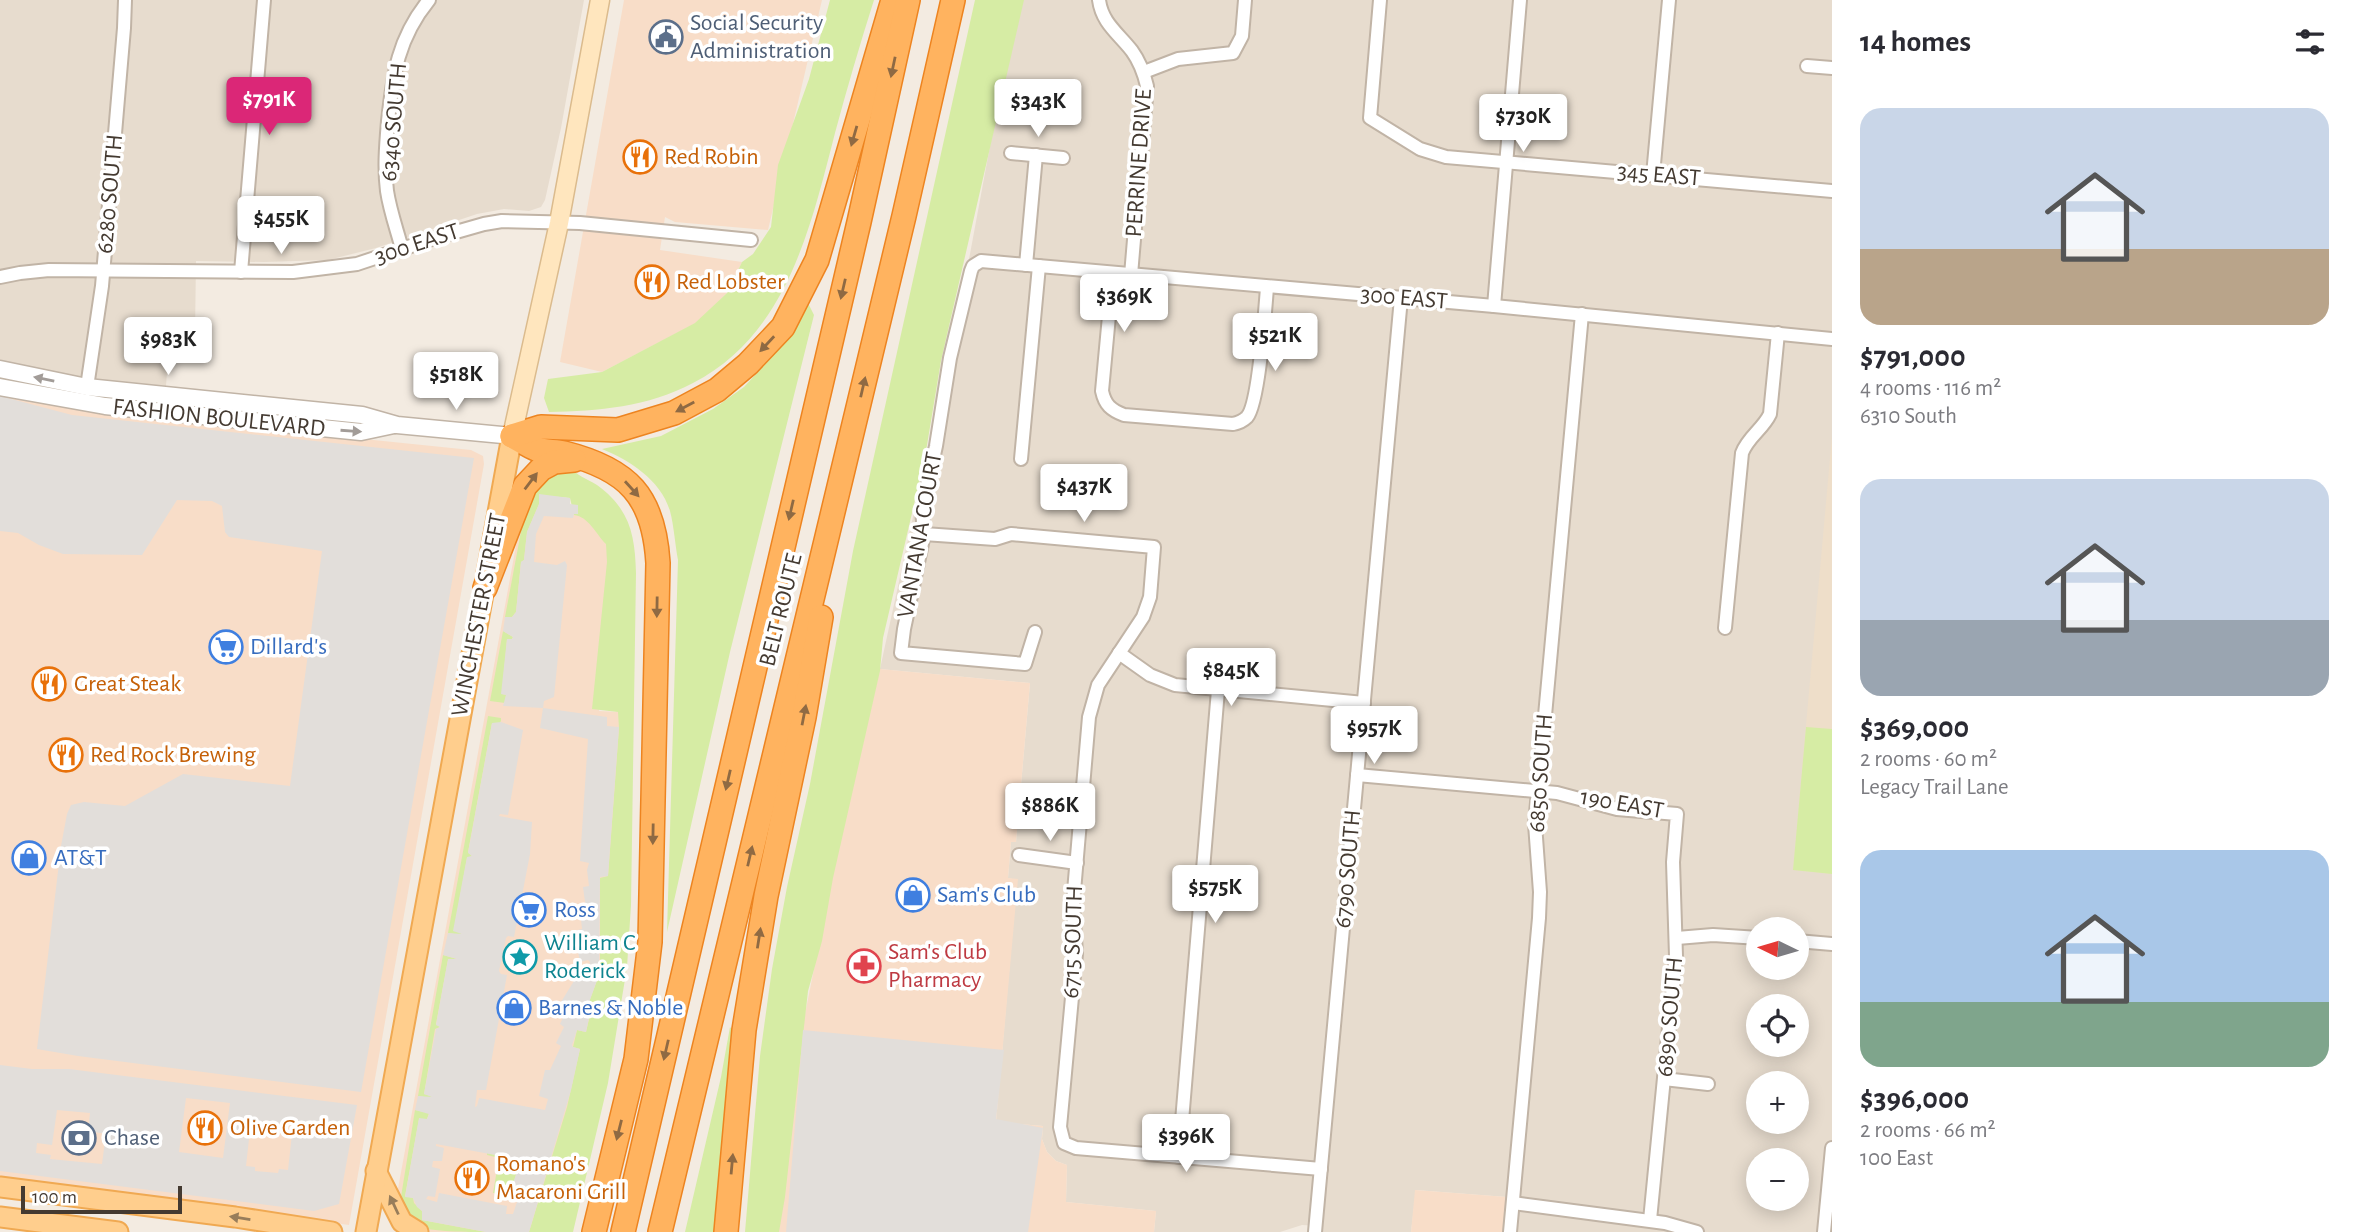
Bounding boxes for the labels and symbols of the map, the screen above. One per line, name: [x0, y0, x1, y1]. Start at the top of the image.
place label: Social Security Administration: [690, 11, 832, 63]
public building icon: Social Security Administration: [647, 18, 685, 56]
one-way arrow: [888, 56, 899, 78]
street label: 6340 SOUTH: [377, 62, 411, 182]
pin: $791K: [220, 78, 318, 137]
pin: $343K: [989, 80, 1087, 139]
street label: PERRINE DRIVE: [1122, 87, 1156, 238]
pin: $730K: [1474, 94, 1572, 154]
one-way arrow: [848, 126, 858, 147]
street label: 6280 SOUTH: [93, 133, 127, 255]
restaurant icon: Red Robin: [621, 138, 659, 176]
place label: Red Robin: [664, 145, 759, 169]
street label: 345 EAST: [1616, 159, 1702, 191]
pin: $455K: [232, 196, 330, 256]
street label: 300 EAST: [372, 219, 462, 269]
restaurant icon: Red Lobster: [633, 263, 671, 301]
place label: Red Lobster: [676, 270, 785, 294]
pin: $369K: [1075, 274, 1173, 334]
one-way arrow: [837, 278, 848, 300]
street label: 300 EAST: [1359, 282, 1449, 314]
pin: $521K: [1226, 314, 1324, 373]
pin: $983K: [119, 318, 217, 377]
one-way arrow: [760, 335, 776, 352]
pin: $518K: [407, 352, 505, 412]
one-way arrow: [33, 373, 55, 384]
one-way arrow: [858, 376, 869, 398]
street label: FASHION BOULEVARD: [112, 395, 326, 441]
one-way arrow: [676, 401, 695, 413]
one-way arrow: [340, 426, 362, 437]
street label: VANTANA COURT: [894, 450, 946, 620]
pin: $437K: [1035, 464, 1133, 524]
one-way arrow: [523, 473, 538, 491]
one-way arrow: [624, 480, 640, 498]
one-way arrow: [786, 499, 797, 521]
street label: WINCHESTER STREET: [447, 511, 511, 719]
street label: BELT ROUTE: [755, 551, 807, 669]
one-way arrow: [651, 596, 663, 618]
supermarket icon: Dillard's: [207, 628, 245, 666]
place label: Dillard's: [250, 635, 327, 659]
pin: $845K: [1182, 648, 1280, 708]
restaurant icon: Great Steak: [30, 665, 68, 703]
place label: Great Steak: [74, 672, 181, 696]
one-way arrow: [799, 704, 810, 726]
pin: $957K: [1325, 706, 1423, 766]
street label: 6850 SOUTH: [1525, 713, 1557, 833]
restaurant icon: Red Rock Brewing: [47, 736, 85, 774]
place label: Red Rock Brewing: [90, 743, 256, 767]
one-way arrow: [722, 769, 733, 791]
pin: $886K: [1001, 784, 1099, 843]
street label: 190 EAST: [1578, 785, 1666, 823]
street label: 6790 SOUTH: [1331, 809, 1365, 929]
one-way arrow: [647, 824, 658, 846]
shop icon: AT&T: [10, 839, 48, 877]
one-way arrow: [745, 845, 756, 867]
place label: AT&T: [54, 846, 107, 870]
pin: $575K: [1166, 866, 1264, 925]
shop icon: Sam's Club: [894, 876, 932, 914]
place label: Sam's Club: [937, 883, 1036, 907]
street label: 6715 SOUTH: [1059, 885, 1087, 999]
supermarket icon: Ross: [510, 891, 548, 929]
place label: Ross: [554, 898, 596, 922]
north arrow: [1746, 917, 1810, 980]
one-way arrow: [754, 927, 765, 949]
place label: William C Roderick: [544, 931, 635, 983]
place icon: William C Roderick: [501, 938, 539, 976]
place label: Sam's Club Pharmacy: [888, 940, 987, 992]
pharmacy icon: Sam's Club Pharmacy: [845, 947, 883, 985]
street label: 6890 SOUTH: [1653, 956, 1687, 1078]
shop icon: Barnes & Noble: [495, 989, 533, 1027]
place label: Barnes & Noble: [538, 996, 683, 1020]
one-way arrow: [660, 1039, 671, 1061]
restaurant icon: Olive Garden: [186, 1109, 224, 1147]
pin: $396K: [1137, 1114, 1235, 1174]
place label: Olive Garden: [230, 1116, 350, 1140]
bank icon: Chase: [60, 1119, 98, 1157]
one-way arrow: [613, 1119, 624, 1141]
place label: Chase: [104, 1126, 160, 1150]
place label: Romano's Macaroni Grill: [496, 1152, 626, 1204]
one-way arrow: [727, 1153, 738, 1175]
restaurant icon: Romano's Macaroni Grill: [453, 1159, 491, 1197]
scale bar: [21, 1183, 182, 1215]
one-way arrow: [388, 1195, 400, 1215]
one-way arrow: [229, 1212, 251, 1223]

